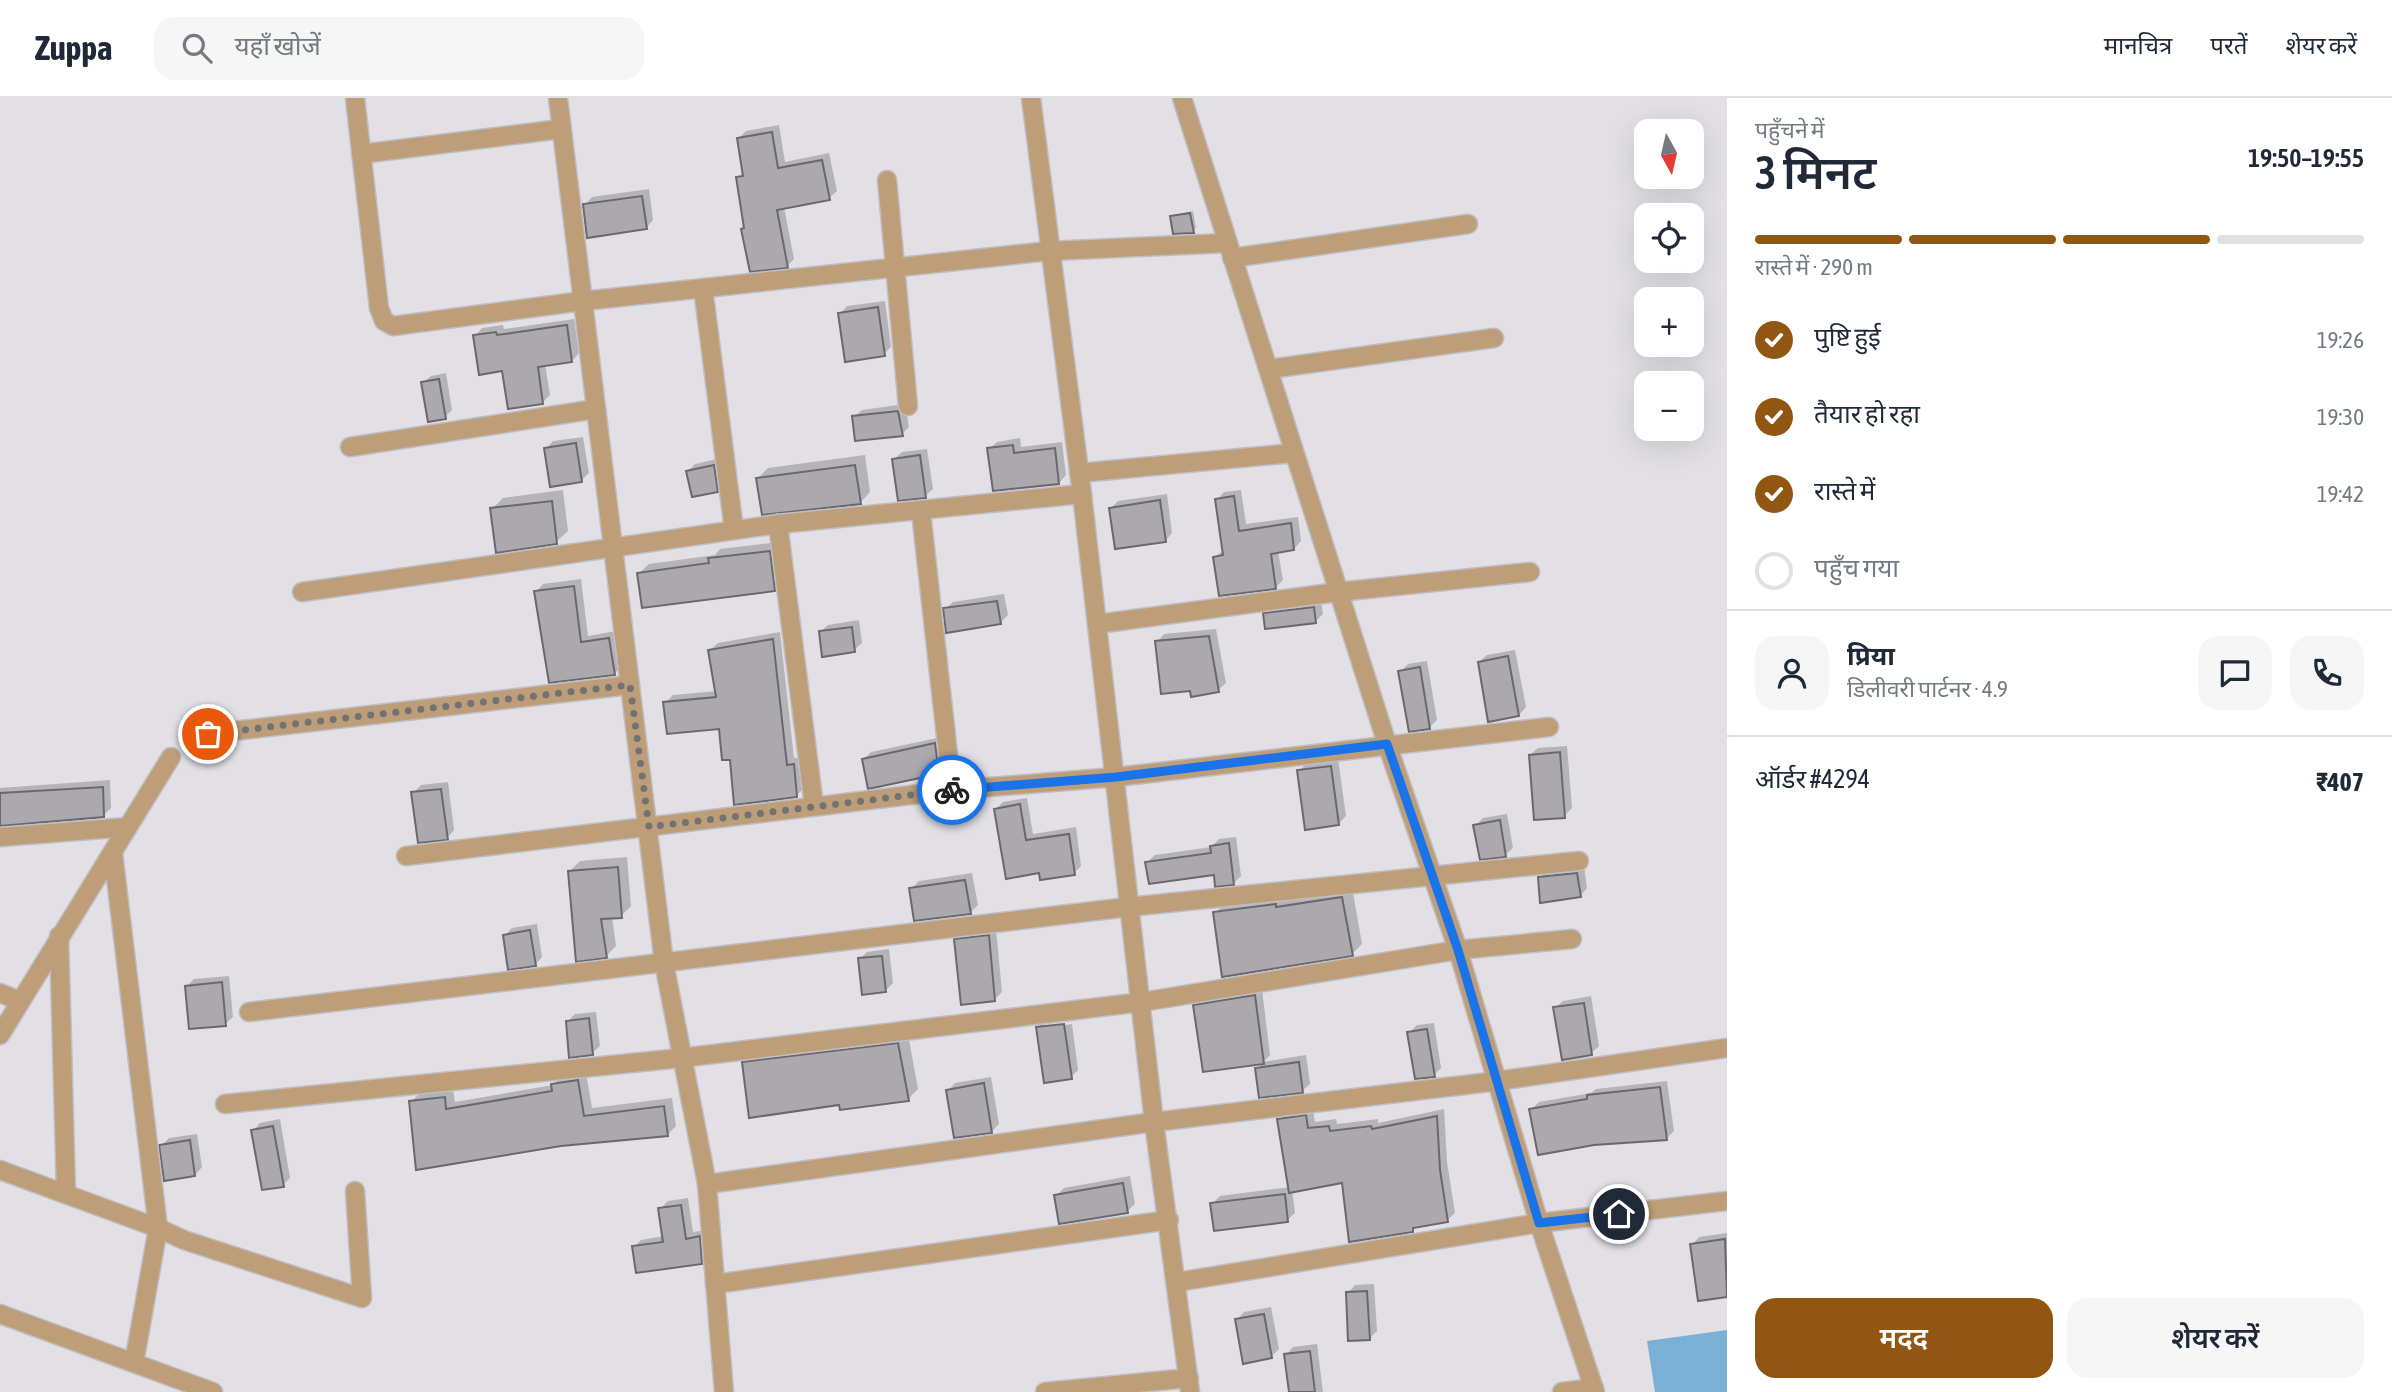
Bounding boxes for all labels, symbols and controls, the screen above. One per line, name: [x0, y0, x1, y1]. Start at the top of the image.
search box: [154, 17, 644, 80]
text: Zuppa: [35, 29, 112, 67]
icon: search: [178, 29, 216, 67]
text: यहाँ खोजें: [234, 31, 321, 61]
text: मानचित्र: [2104, 32, 2172, 59]
text: परतें: [2210, 32, 2247, 59]
text: शेयर करें: [2285, 32, 2357, 59]
text: पहुँचने में: [1755, 117, 1825, 143]
north arrow: [1634, 119, 1704, 189]
map controls: [1634, 119, 1704, 441]
text: 19:50–19:55: [2248, 143, 2364, 173]
text: 3 मिनट: [1755, 146, 1876, 199]
button: locate: [1634, 203, 1704, 273]
text: रास्ते में · 290 m: [1755, 254, 1873, 280]
button: +: [1634, 287, 1704, 357]
icon: check: [1755, 321, 1793, 359]
text: पुष्टि हुई: [1814, 322, 1881, 352]
text: 19:26: [2317, 327, 2364, 353]
button: −: [1634, 371, 1704, 441]
icon: check: [1755, 398, 1793, 436]
text: तैयार हो रहा: [1814, 399, 1920, 429]
text: 19:30: [2317, 404, 2364, 430]
icon: check: [1755, 475, 1793, 513]
text: रास्ते में: [1814, 476, 1875, 506]
text: 19:42: [2317, 481, 2364, 507]
text: पहुँच गया: [1814, 553, 1899, 583]
button: person: [1755, 636, 1829, 710]
button: chat: [2198, 636, 2272, 710]
button: phone: [2290, 636, 2364, 710]
text: प्रिया: [1847, 641, 1895, 671]
text: डिलीवरी पार्टनर · 4.9: [1847, 676, 2008, 702]
pin: [178, 704, 238, 764]
icon: bag: [189, 715, 227, 753]
courier: [917, 755, 987, 825]
text: ऑर्डर #4294: [1755, 764, 1870, 794]
text: ₹407: [2316, 767, 2364, 797]
icon: bike: [933, 771, 971, 809]
pin: [1589, 1184, 1649, 1244]
icon: home: [1600, 1195, 1638, 1233]
button: मदद: [1755, 1298, 2053, 1378]
button: शेयर करें: [2067, 1298, 2364, 1378]

